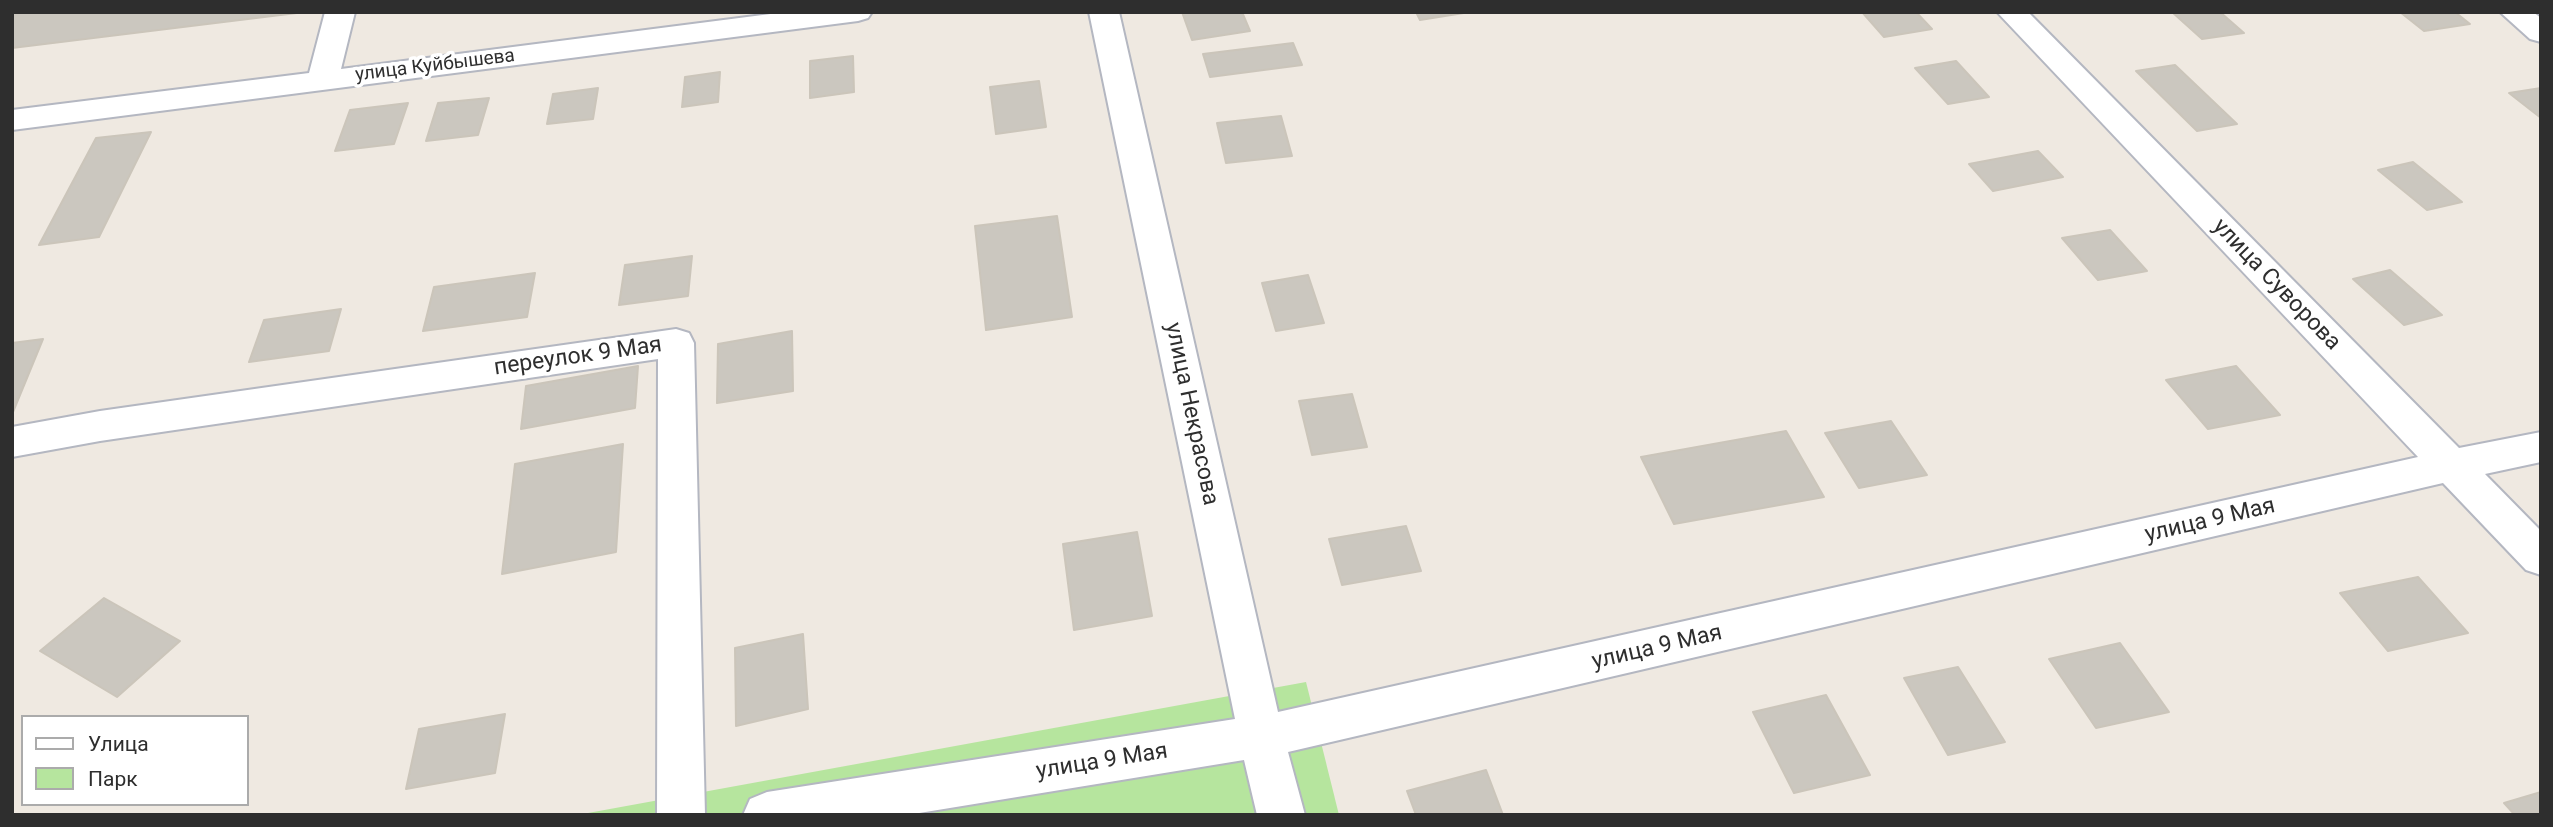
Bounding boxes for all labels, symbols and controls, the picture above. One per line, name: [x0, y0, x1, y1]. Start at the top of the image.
street label: улица Куйбышева: [354, 45, 516, 87]
street label: улица Суворова: [2206, 213, 2346, 357]
street label: улица Некрасова: [1158, 320, 1224, 508]
street label: переулок 9 Мая: [492, 332, 664, 382]
street label: улица 9 Мая: [2142, 493, 2278, 549]
street label: улица 9 Мая: [1589, 620, 1725, 676]
legend: [21, 715, 248, 806]
text: Улица: [88, 732, 149, 756]
street label: улица 9 Мая: [1034, 738, 1170, 786]
text: Парк: [88, 767, 138, 791]

